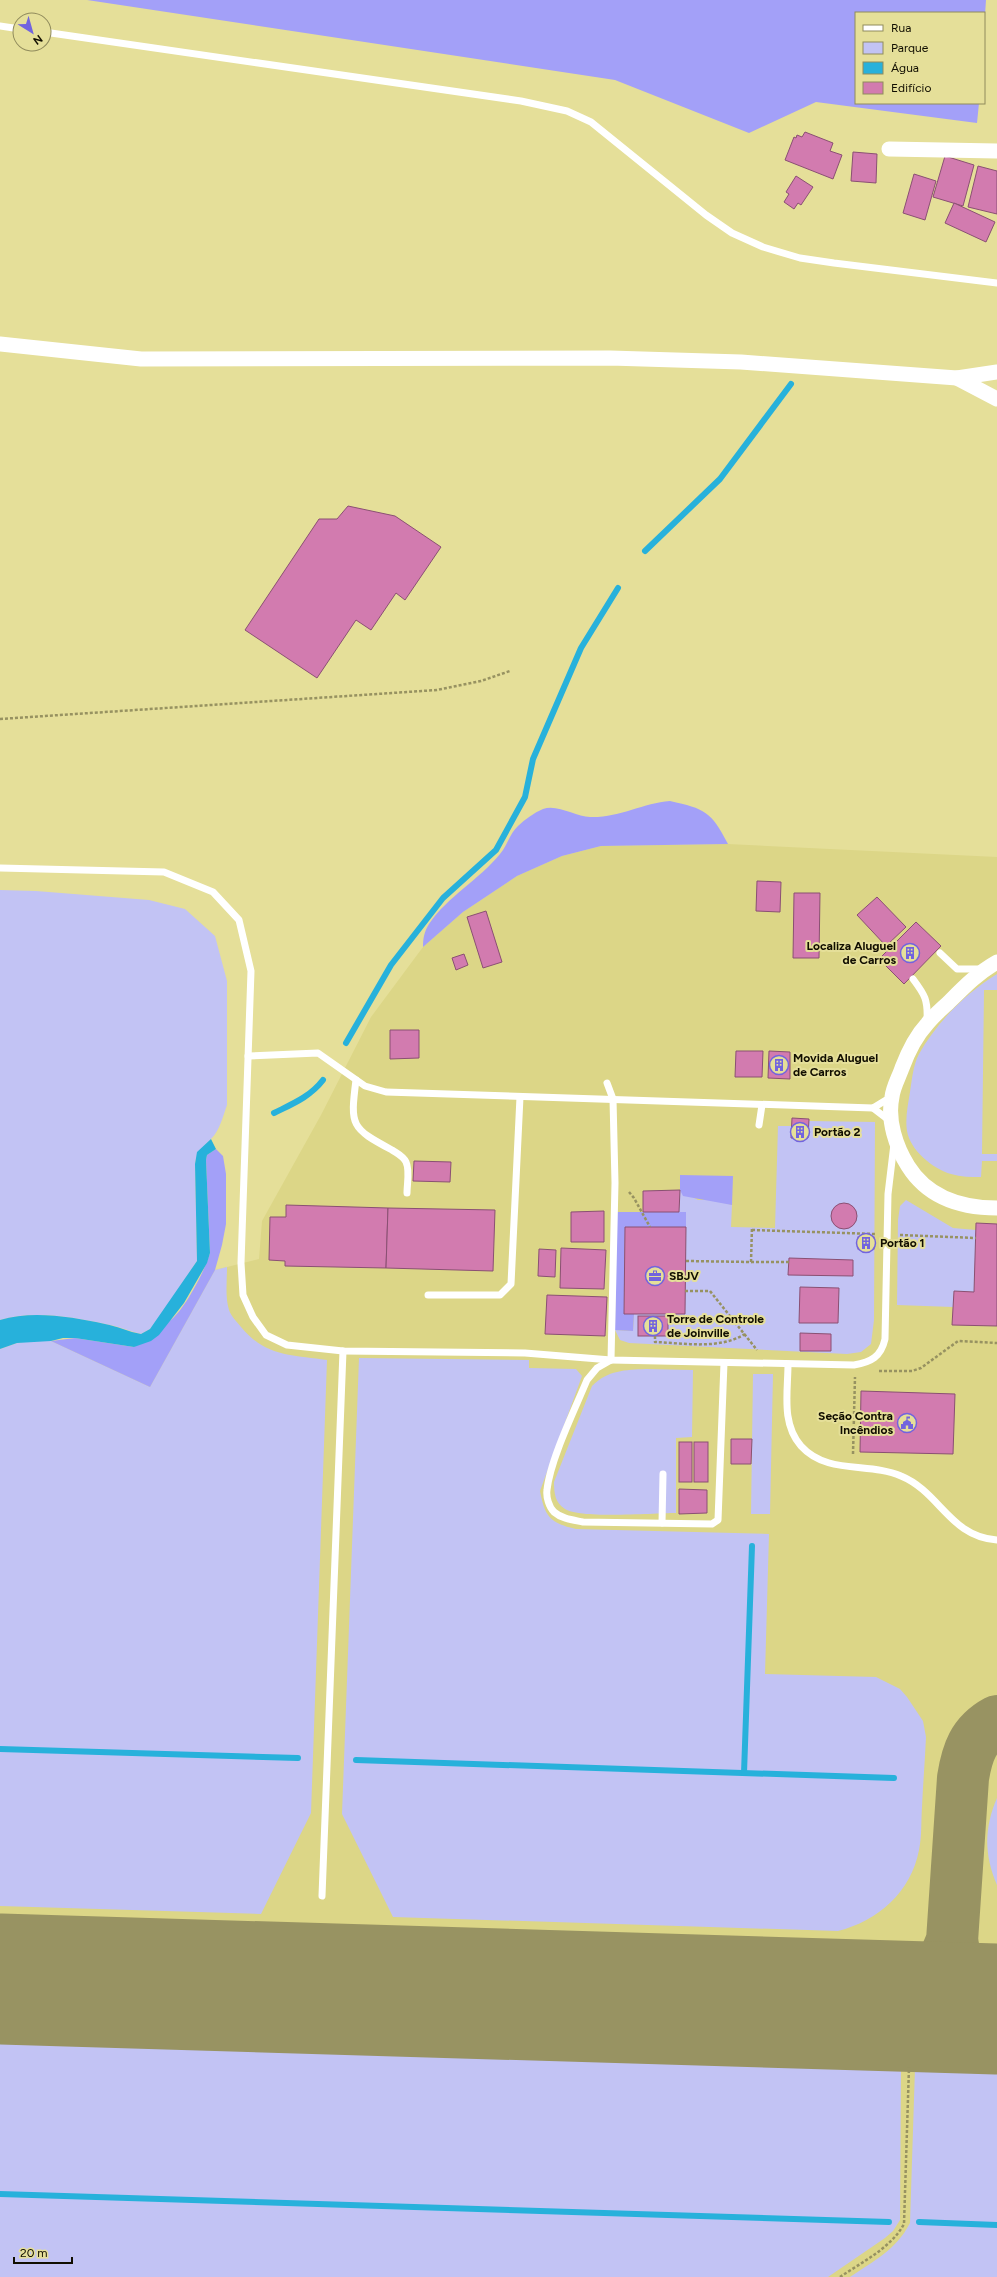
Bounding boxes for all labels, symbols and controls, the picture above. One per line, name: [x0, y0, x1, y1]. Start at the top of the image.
north arrow: [12, 12, 52, 52]
legend: [855, 12, 985, 104]
text: Rua: [891, 21, 911, 35]
text: N: [30, 32, 45, 47]
text: Parque: [891, 41, 929, 55]
text: Água: [891, 61, 919, 75]
text: Edifício: [891, 81, 931, 95]
place label: Localiza Aluguel de Carros: [807, 939, 896, 967]
building icon: Localiza Aluguel de Carros: [899, 942, 921, 964]
place label: Movida Aluguel de Carros: [793, 1051, 878, 1079]
building icon: Movida Aluguel de Carros: [768, 1054, 790, 1076]
building icon: Portão 2: [789, 1121, 811, 1143]
place label: Portão 2: [814, 1125, 861, 1139]
building icon: Portão 1: [855, 1232, 877, 1254]
place label: Portão 1: [880, 1236, 925, 1250]
office icon: SBJV: [644, 1265, 666, 1287]
place label: SBJV: [669, 1269, 699, 1283]
place label: Torre de Controle de Joinville: [667, 1312, 764, 1340]
building icon: Torre de Controle de Joinville: [642, 1315, 664, 1337]
place label: Seção Contra Incêndios: [818, 1409, 893, 1437]
public building icon: Seção Contra Incêndios: [896, 1412, 918, 1434]
scale bar: [14, 2239, 72, 2265]
text: 20 m: [20, 2246, 48, 2260]

